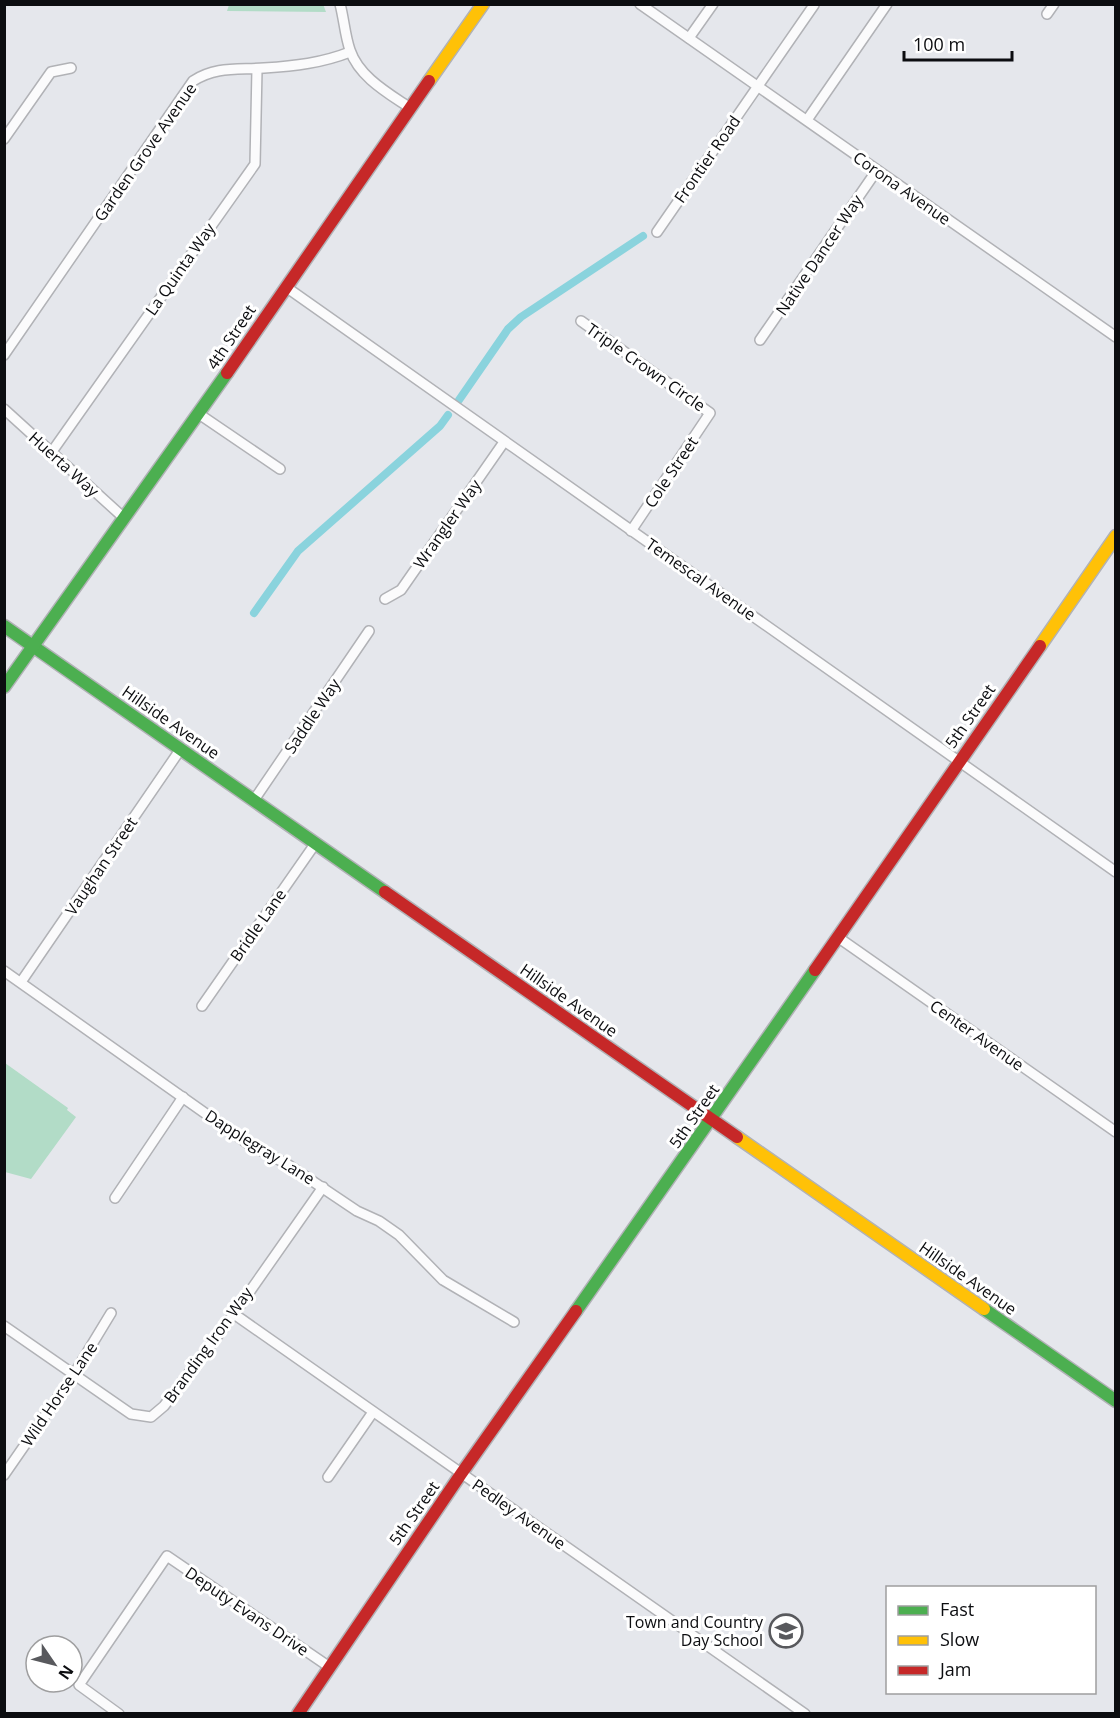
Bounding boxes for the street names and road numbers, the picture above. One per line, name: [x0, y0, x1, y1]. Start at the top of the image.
street label: Garden Grove Avenue: [89, 78, 201, 226]
street label: Frontier Road: [669, 111, 745, 207]
street label: Corona Avenue: [849, 146, 955, 230]
street label: Native Dancer Way: [770, 190, 868, 320]
street label: La Quinta Way: [140, 218, 221, 320]
street label: 4th Street: [201, 300, 261, 374]
street label: Triple Crown Circle: [582, 318, 710, 416]
street label: Huerta Way: [24, 427, 105, 502]
street label: Cole Street: [639, 432, 703, 512]
street label: Wrangler Way: [408, 474, 486, 573]
street label: Temescal Avenue: [642, 533, 760, 625]
street label: Saddle Way: [279, 673, 346, 758]
street label: 5th Street: [940, 679, 1000, 752]
street label: Hillside Avenue: [118, 680, 224, 764]
street label: Vaughan Street: [60, 812, 142, 920]
street label: Bridle Lane: [225, 884, 291, 966]
street label: Hillside Avenue: [516, 958, 622, 1042]
street label: Center Avenue: [926, 994, 1028, 1076]
street label: 5th Street: [664, 1079, 724, 1152]
street label: Dapplegray Lane: [201, 1104, 319, 1190]
street label: Hillside Avenue: [915, 1236, 1021, 1320]
street label: Branding Iron Way: [158, 1282, 258, 1407]
street label: Wild Horse Lane: [16, 1337, 102, 1451]
street label: Pedley Avenue: [468, 1474, 570, 1554]
street label: 5th Street: [384, 1476, 444, 1549]
street label: Deputy Evans Drive: [181, 1561, 313, 1661]

